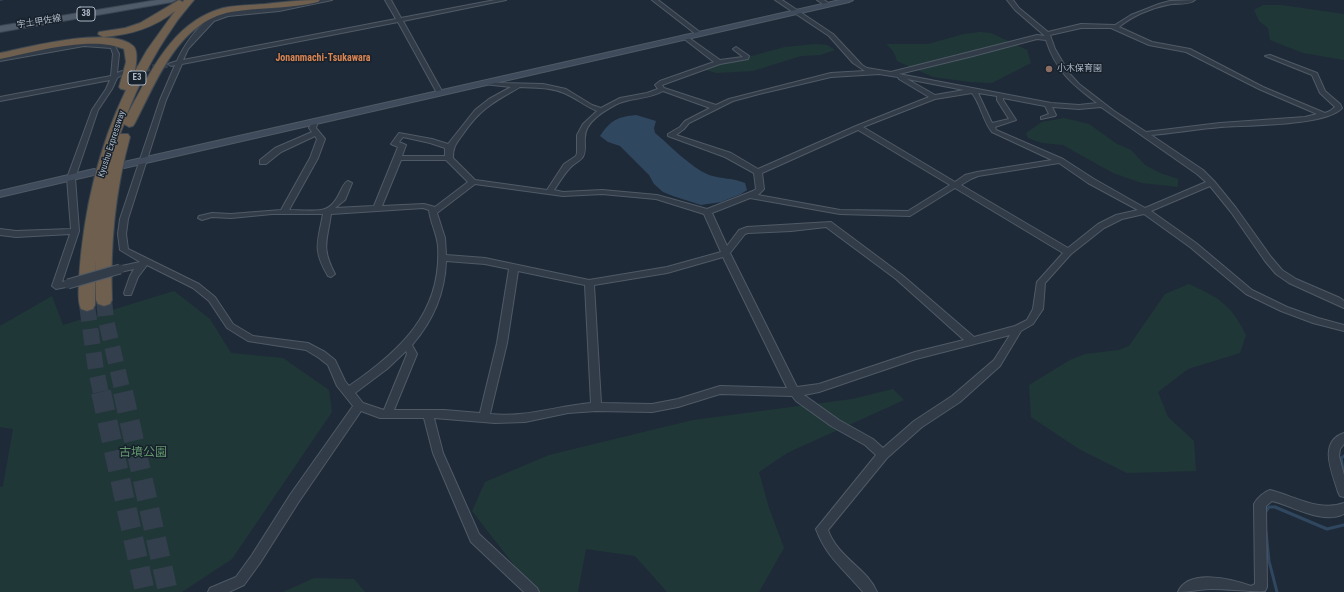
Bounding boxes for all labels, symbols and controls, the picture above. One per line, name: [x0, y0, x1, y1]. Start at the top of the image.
road number: 38: [77, 7, 95, 21]
street label: 宇土甲佐線: [16, 13, 62, 31]
district label: Jonanmachi-Tsukawara: [275, 52, 371, 64]
marker: 小木保育園: [1044, 64, 1054, 74]
place label: 小木保育園: [1057, 64, 1102, 74]
road number: E3: [128, 71, 146, 85]
street label: Kyushu Expressway: [96, 109, 128, 179]
park label: 古墳公園: [119, 446, 167, 460]

